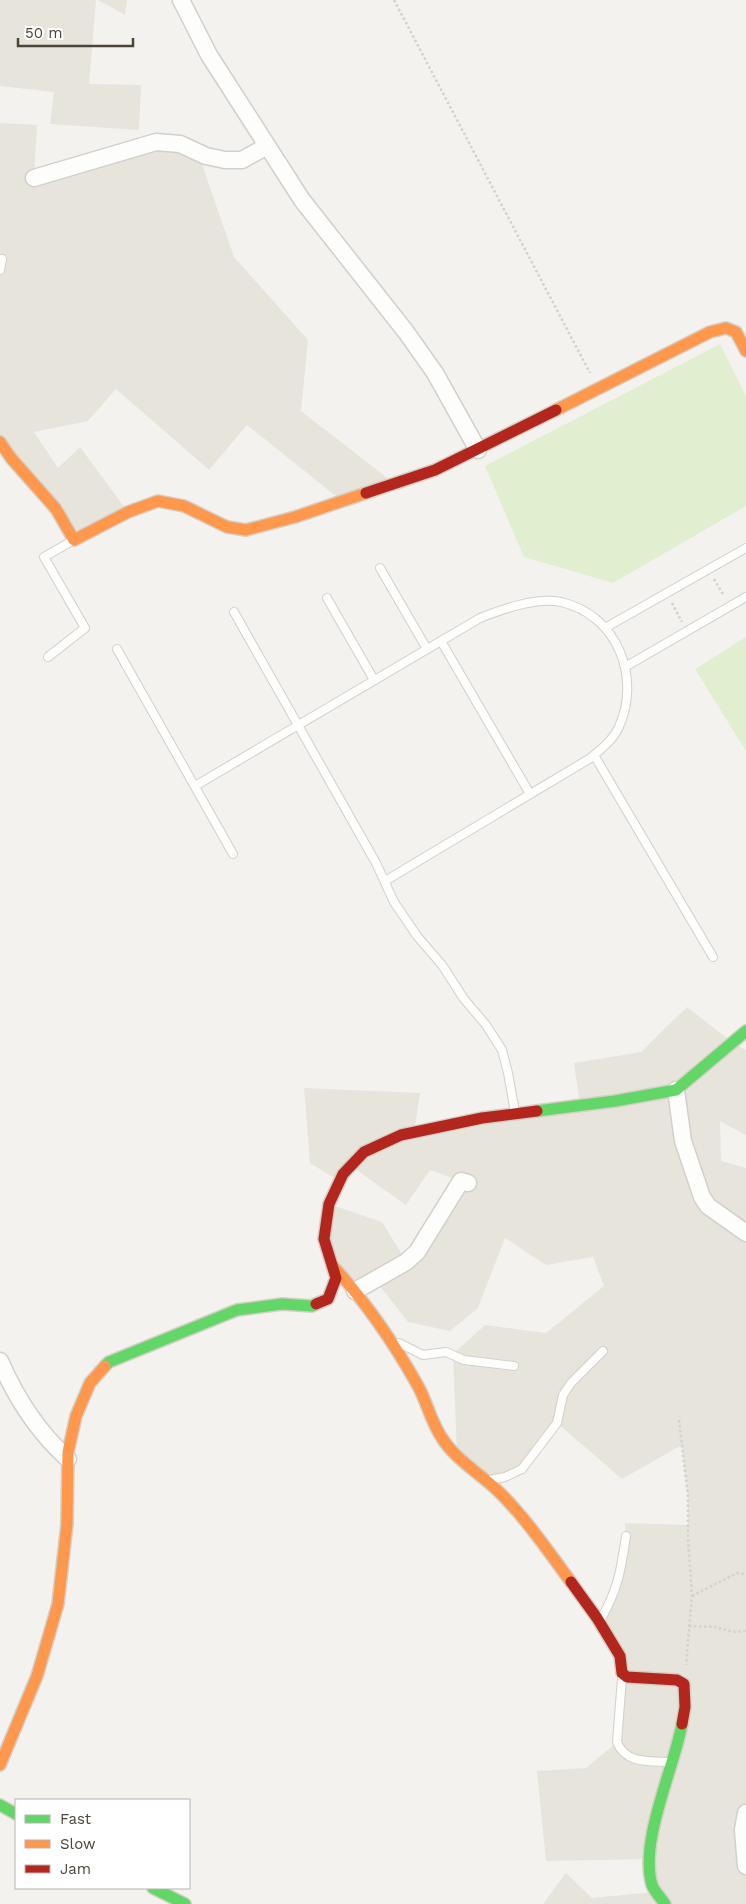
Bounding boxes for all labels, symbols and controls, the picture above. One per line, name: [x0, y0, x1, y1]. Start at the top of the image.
scale bar: [18, 15, 132, 47]
text: 50 m: [25, 24, 62, 42]
legend: [15, 1799, 190, 1889]
text: Fast: [60, 1810, 92, 1828]
text: Slow: [60, 1835, 96, 1853]
text: Jam: [60, 1860, 91, 1878]

